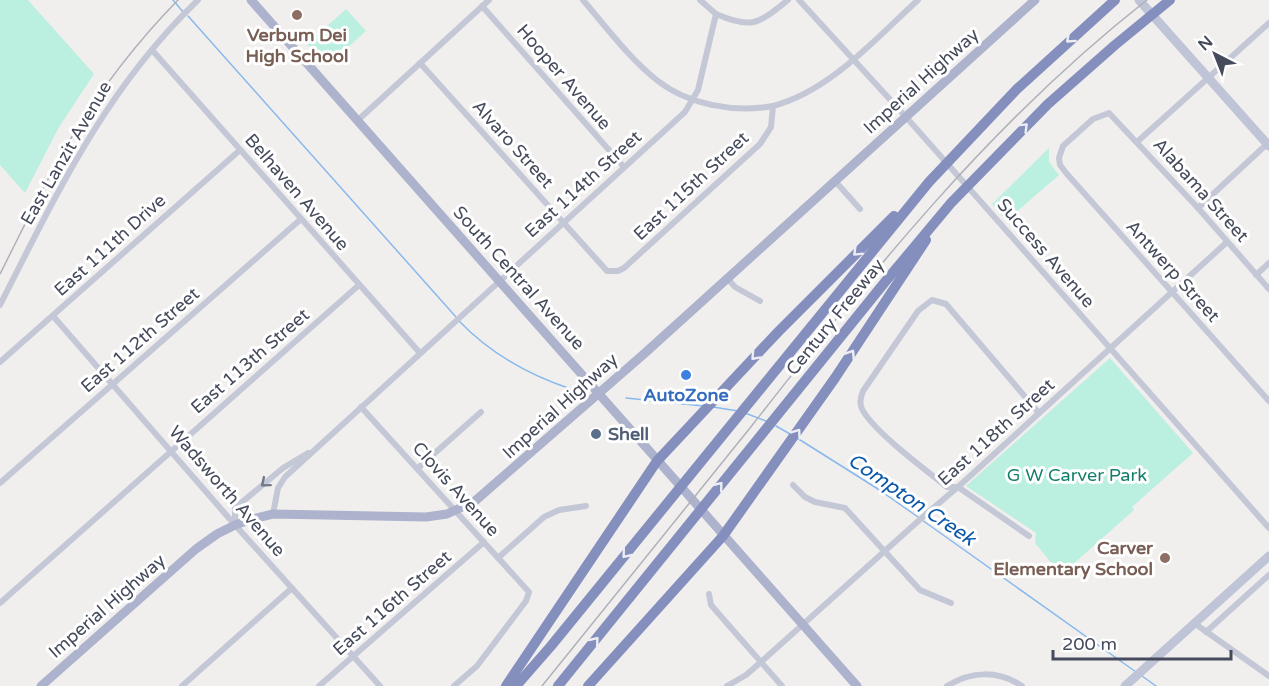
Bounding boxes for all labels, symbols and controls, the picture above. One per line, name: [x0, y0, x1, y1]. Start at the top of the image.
marker: Verbum Dei High School: [290, 8, 304, 22]
street label: Hooper Avenue: [512, 20, 616, 134]
street label: Imperial Highway: [859, 23, 983, 139]
place label: Verbum Dei High School: [246, 24, 348, 67]
north arrow: [1185, 24, 1245, 84]
one-way arrow: [1066, 32, 1077, 43]
text: N: [1194, 32, 1217, 55]
street label: East Lanzit Avenue: [16, 77, 116, 229]
street label: Alvaro Street: [468, 95, 558, 193]
one-way arrow: [1016, 124, 1027, 135]
street label: East 114th Street: [520, 126, 646, 242]
street label: East 115th Street: [629, 127, 753, 245]
street label: Belhaven Avenue: [240, 129, 354, 255]
street label: Alabama Street: [1149, 134, 1253, 247]
street label: East 111th Drive: [50, 189, 170, 301]
street label: Success Avenue: [993, 194, 1099, 312]
street label: South Central Avenue: [449, 201, 589, 355]
street label: Antwerp Street: [1121, 216, 1225, 327]
one-way arrow: [853, 245, 864, 256]
street label: Century Freeway: [781, 254, 889, 380]
street label: East 112th Street: [76, 283, 204, 397]
street label: East 113th Street: [186, 304, 314, 418]
street label: Imperial Highway: [498, 348, 622, 464]
one-way arrow: [844, 349, 855, 360]
one-way arrow: [751, 350, 762, 360]
marker: AutoZone: [679, 368, 693, 382]
street label: East 118th Street: [933, 374, 1059, 490]
place label: AutoZone: [643, 384, 729, 406]
street label: Wadsworth Avenue: [164, 421, 290, 561]
place label: Shell: [608, 423, 649, 445]
marker: Shell: [589, 427, 603, 441]
one-way arrow: [790, 428, 801, 439]
street label: Clovis Avenue: [408, 437, 504, 541]
water label: Compton Creek: [843, 448, 981, 552]
park label: G W Carver Park: [1007, 464, 1147, 486]
one-way arrow: [261, 476, 272, 487]
one-way arrow: [711, 482, 722, 493]
place label: Carver Elementary School: [993, 537, 1154, 580]
street label: East 116th Street: [328, 546, 456, 660]
one-way arrow: [622, 547, 633, 558]
street label: Imperial Highway: [44, 549, 170, 663]
marker: Carver Elementary School: [1158, 551, 1172, 565]
scale bar: [1053, 623, 1232, 661]
text: 200 m: [1062, 633, 1117, 655]
one-way arrow: [587, 636, 598, 647]

